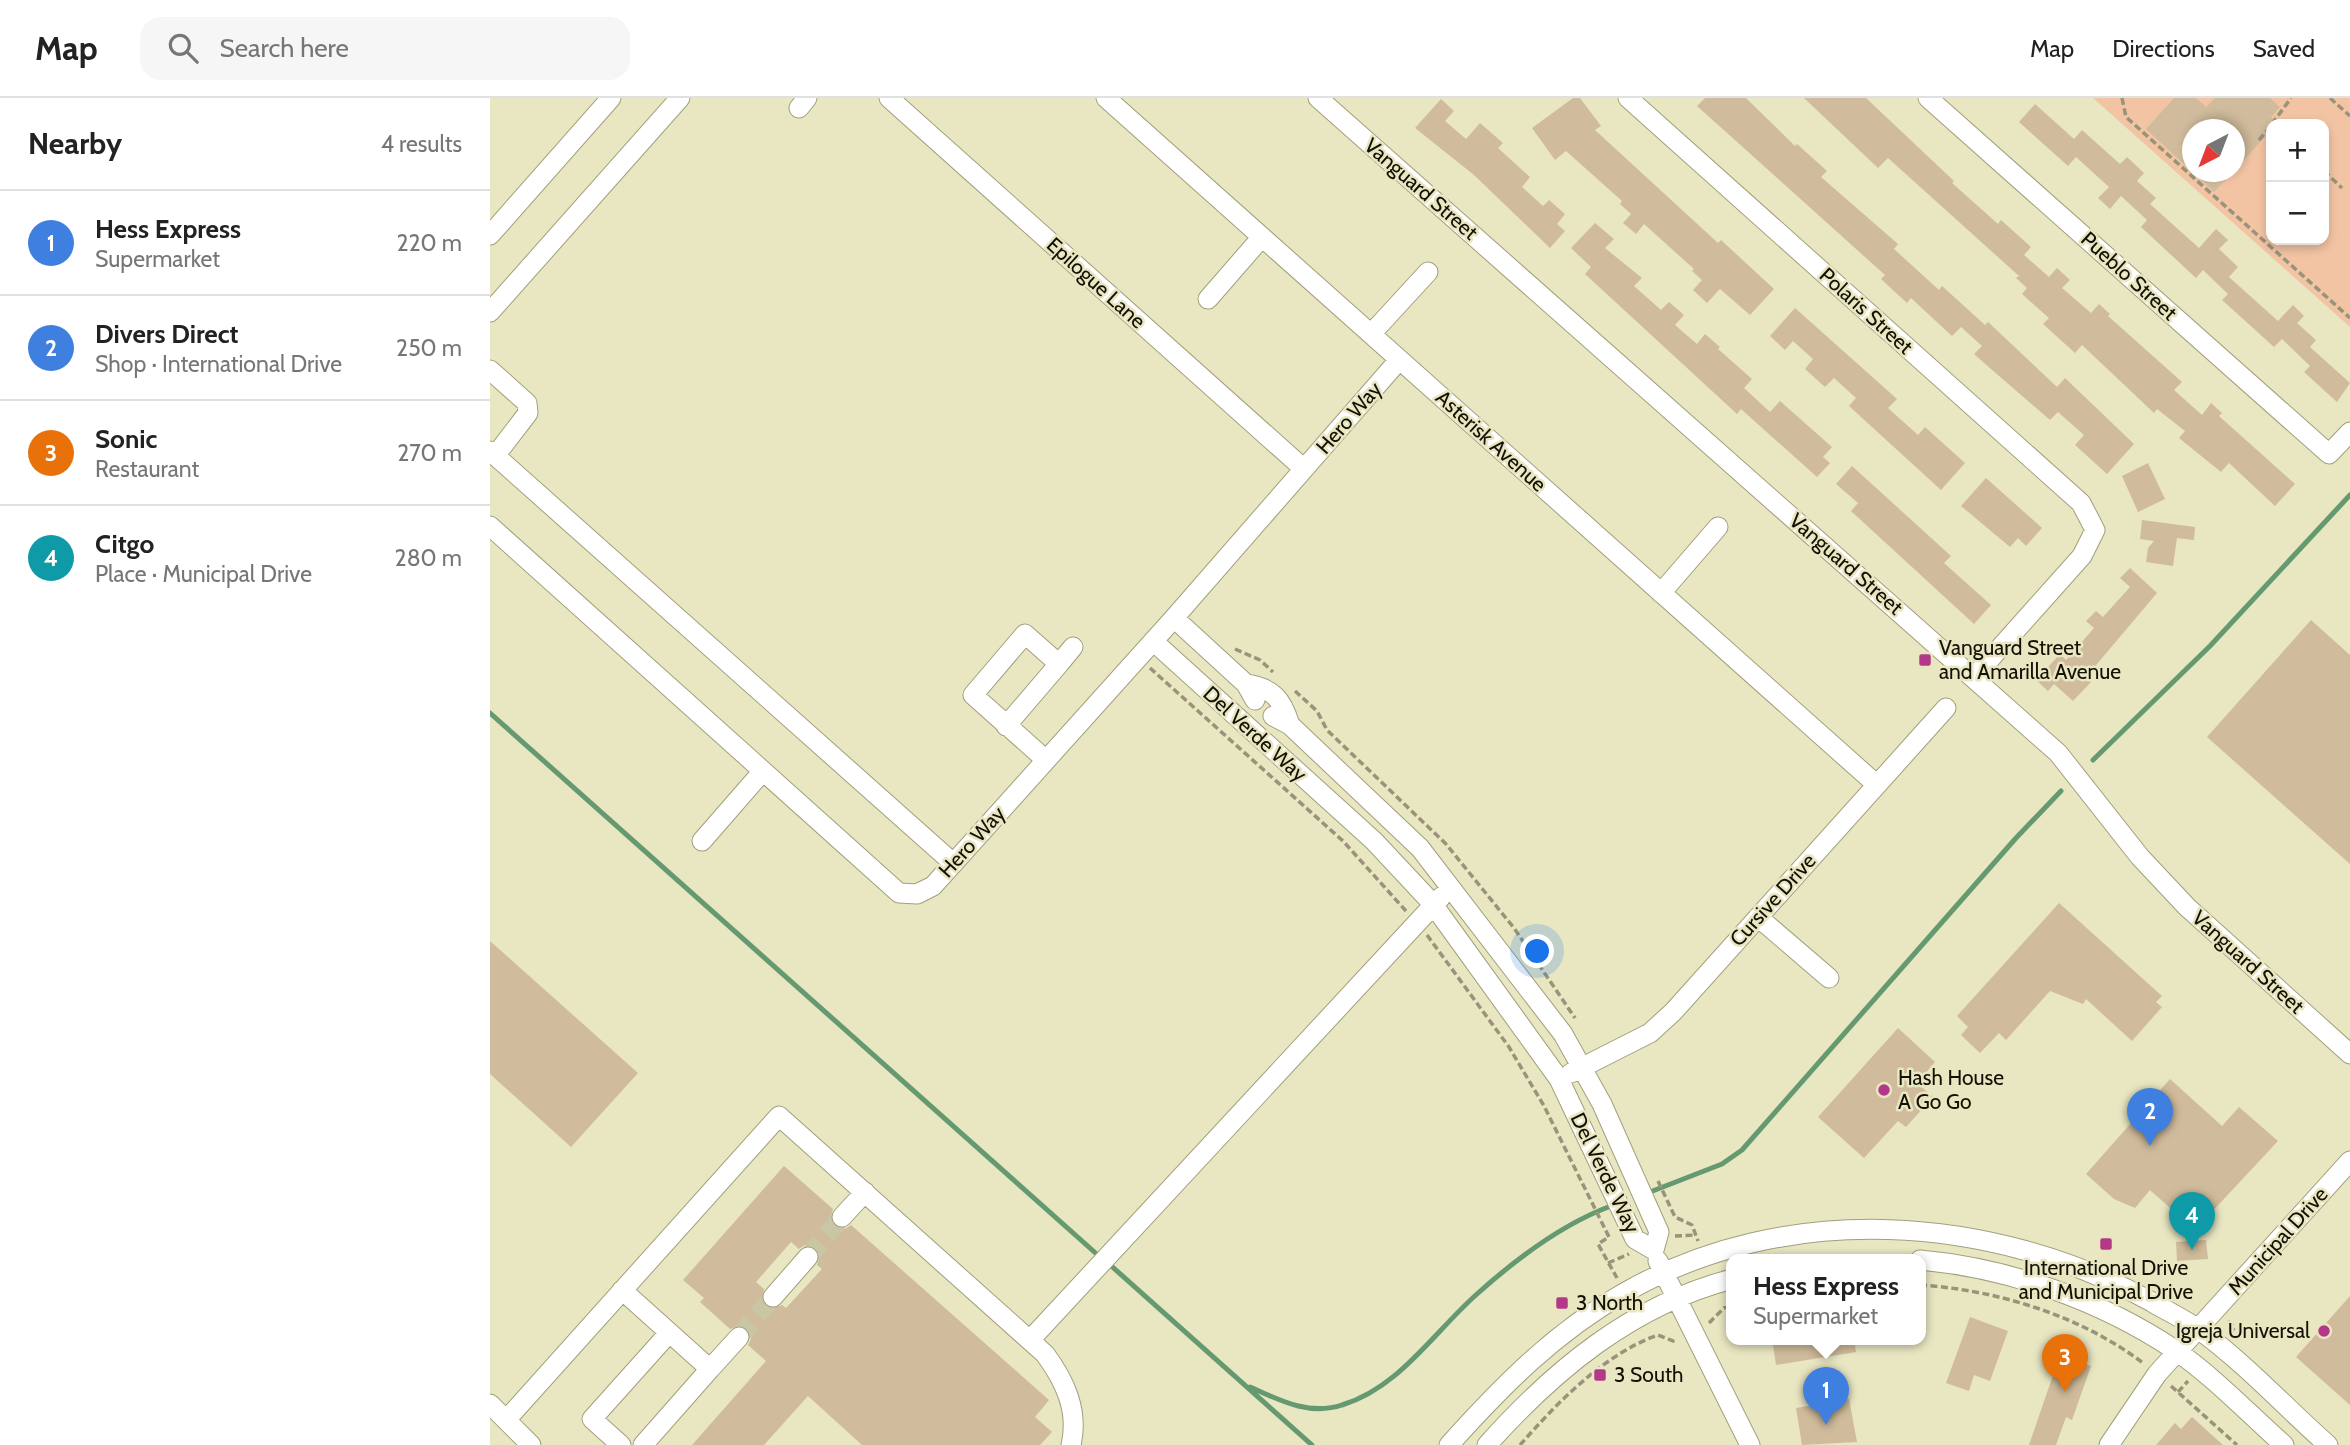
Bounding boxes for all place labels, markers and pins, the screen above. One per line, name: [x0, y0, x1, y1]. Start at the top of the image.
place label: Vanguard Street and Amarilla Avenue: [1939, 635, 2121, 684]
marker: Vanguard Street and Amarilla Avenue: [1917, 652, 1933, 668]
place label: Hash House A Go Go: [1898, 1065, 2004, 1114]
marker: Hash House A Go Go: [1876, 1082, 1892, 1098]
pin: 2: [2127, 1088, 2173, 1146]
pin: 4: [2169, 1192, 2215, 1250]
marker: International Drive and Municipal Drive: [2098, 1236, 2114, 1252]
place label: International Drive and Municipal Drive: [2019, 1255, 2194, 1304]
place label: 3 North: [1576, 1290, 1643, 1315]
marker: 3 North: [1554, 1295, 1570, 1311]
place label: Igreja Universal: [2176, 1318, 2310, 1344]
marker: Igreja Universal: [2316, 1323, 2332, 1339]
pin: 3: [2042, 1334, 2088, 1392]
place label: 3 South: [1614, 1362, 1683, 1387]
marker: 3 South: [1592, 1367, 1608, 1383]
pin: 1: [1803, 1367, 1849, 1425]

